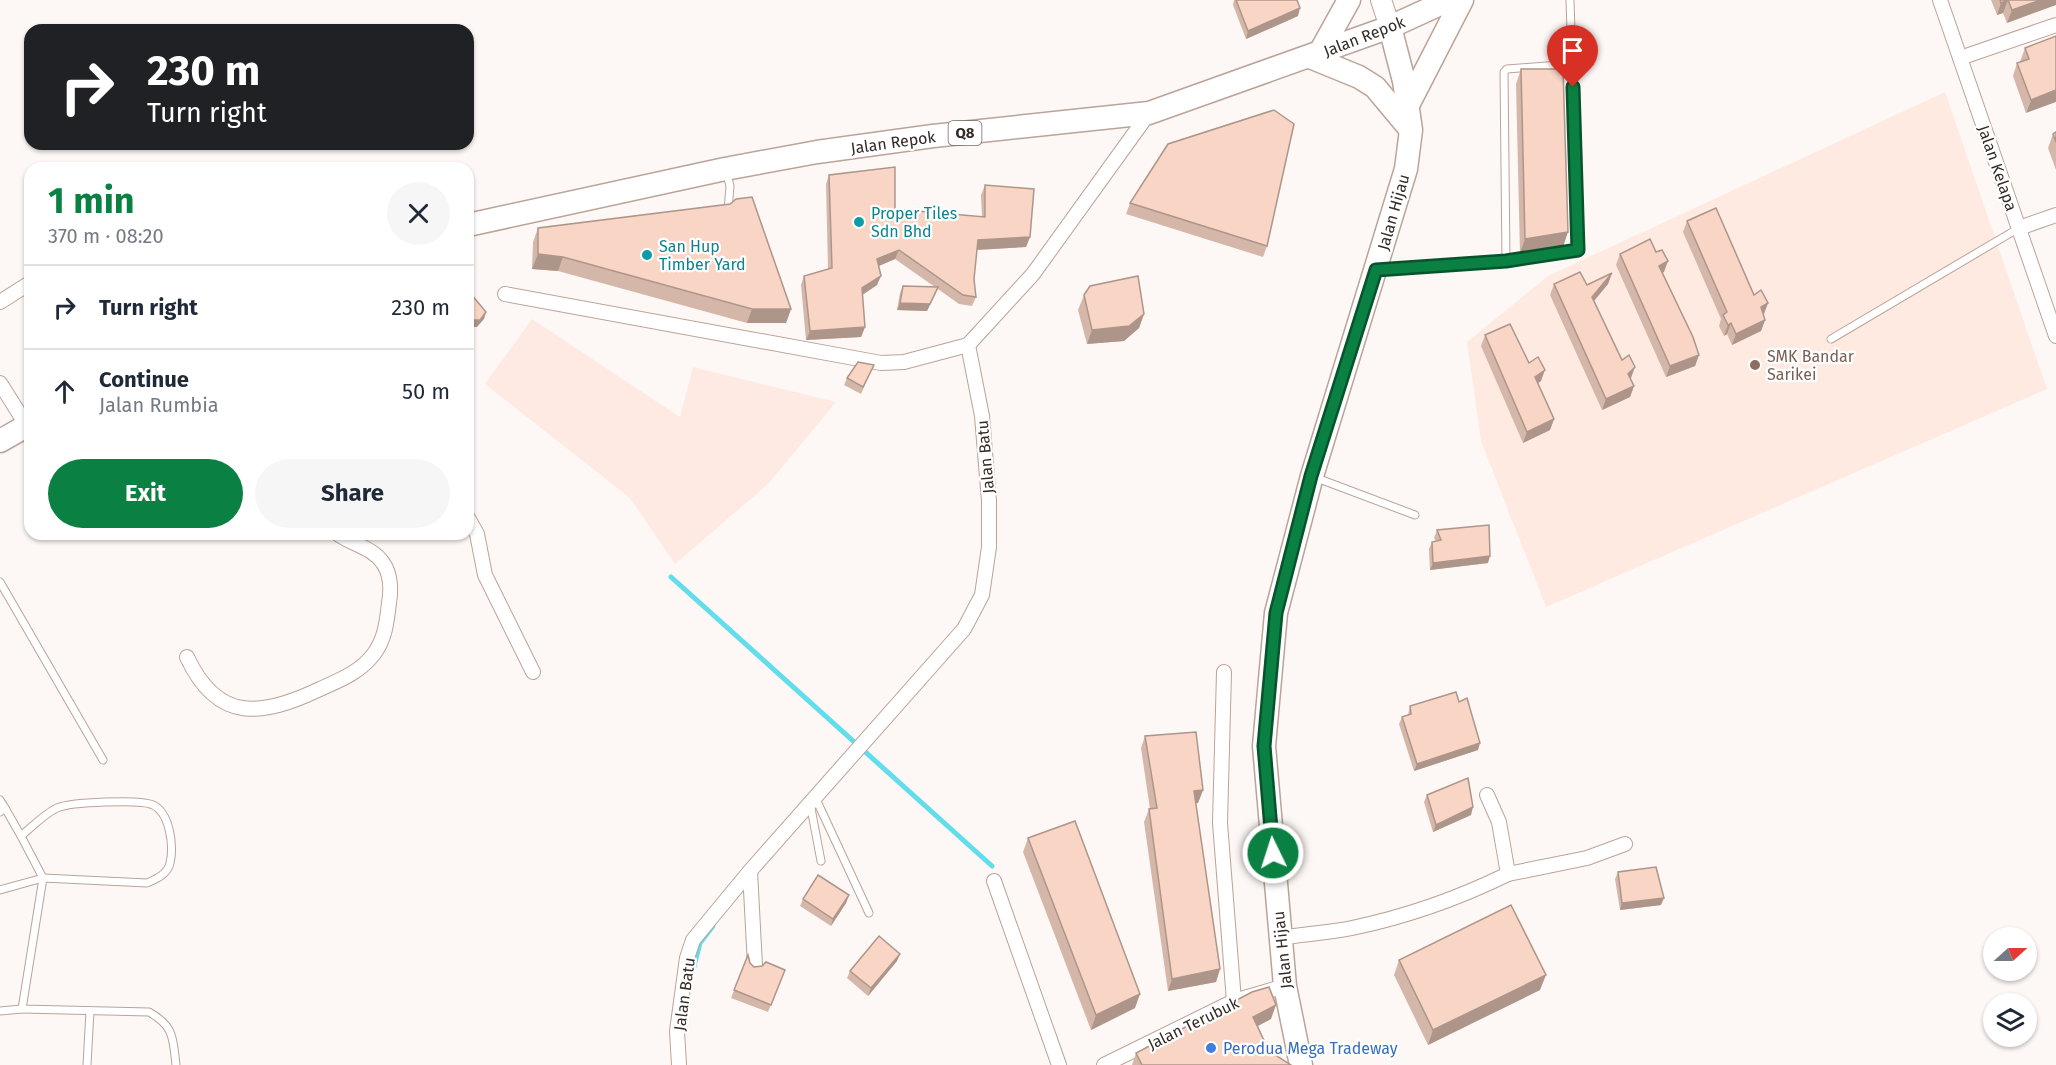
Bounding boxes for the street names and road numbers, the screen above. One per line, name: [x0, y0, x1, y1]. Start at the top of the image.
street label: Jalan Repok: [1321, 12, 1408, 61]
road number: Q8: [948, 121, 982, 145]
street label: Jalan Kelapa: [1974, 123, 2021, 214]
street label: Jalan Repok: [849, 127, 938, 158]
street label: Jalan Hijau: [1374, 172, 1413, 252]
street label: Jalan Batu: [973, 419, 998, 495]
street label: Jalan Hijau: [1269, 910, 1296, 990]
street label: Jalan Batu: [670, 956, 699, 1032]
street label: Jalan Terubuk: [1145, 993, 1243, 1054]

